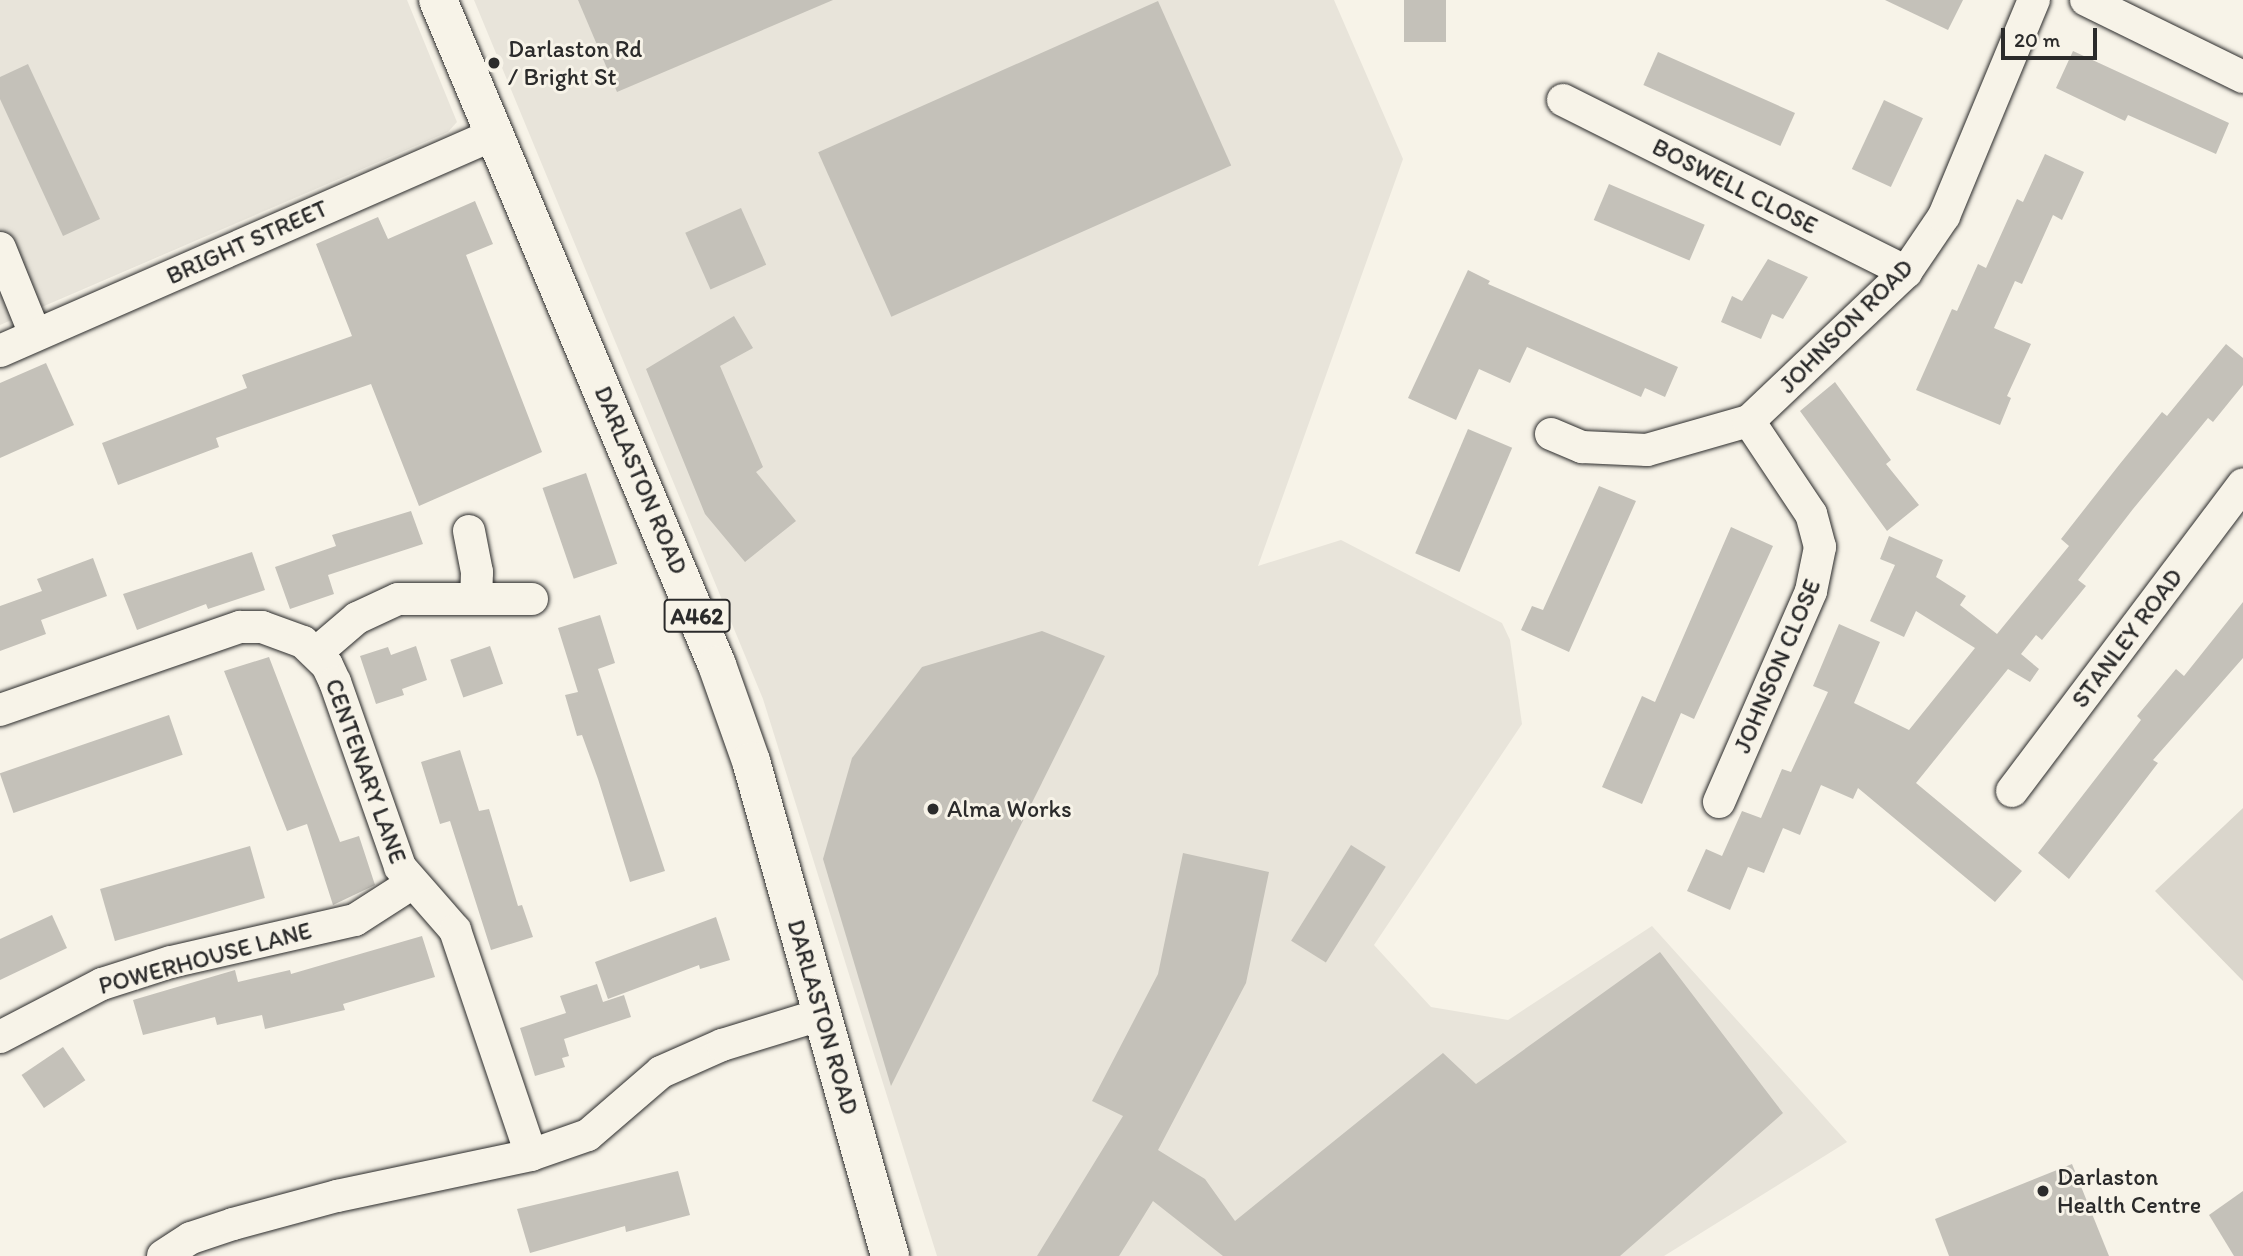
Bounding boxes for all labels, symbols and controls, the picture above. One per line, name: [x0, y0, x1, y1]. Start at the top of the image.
scale bar: [2005, 14, 2101, 58]
text: 20 m: [2014, 27, 2060, 52]
place label: Darlaston Rd / Bright St: [508, 35, 642, 91]
marker: Darlaston Rd / Bright St: [486, 55, 502, 71]
street label: BOSWELL CLOSE: [1647, 132, 1823, 240]
street label: BRIGHT STREET: [162, 194, 332, 290]
street label: JOHNSON ROAD: [1773, 253, 1919, 399]
street label: DARLASTON ROAD: [588, 382, 694, 578]
street label: STANLEY ROAD: [2066, 563, 2188, 713]
street label: JOHNSON CLOSE: [1727, 575, 1827, 757]
road number: A462: [662, 596, 732, 636]
street label: CENTENARY LANE: [319, 675, 413, 867]
place label: Alma Works: [947, 795, 1071, 823]
marker: Alma Works: [925, 801, 941, 817]
street label: POWERHOUSE LANE: [95, 916, 315, 1000]
street label: DARLASTON ROAD: [781, 916, 865, 1118]
place label: Darlaston Health Centre: [2057, 1163, 2201, 1219]
marker: Darlaston Health Centre: [2035, 1183, 2051, 1199]

